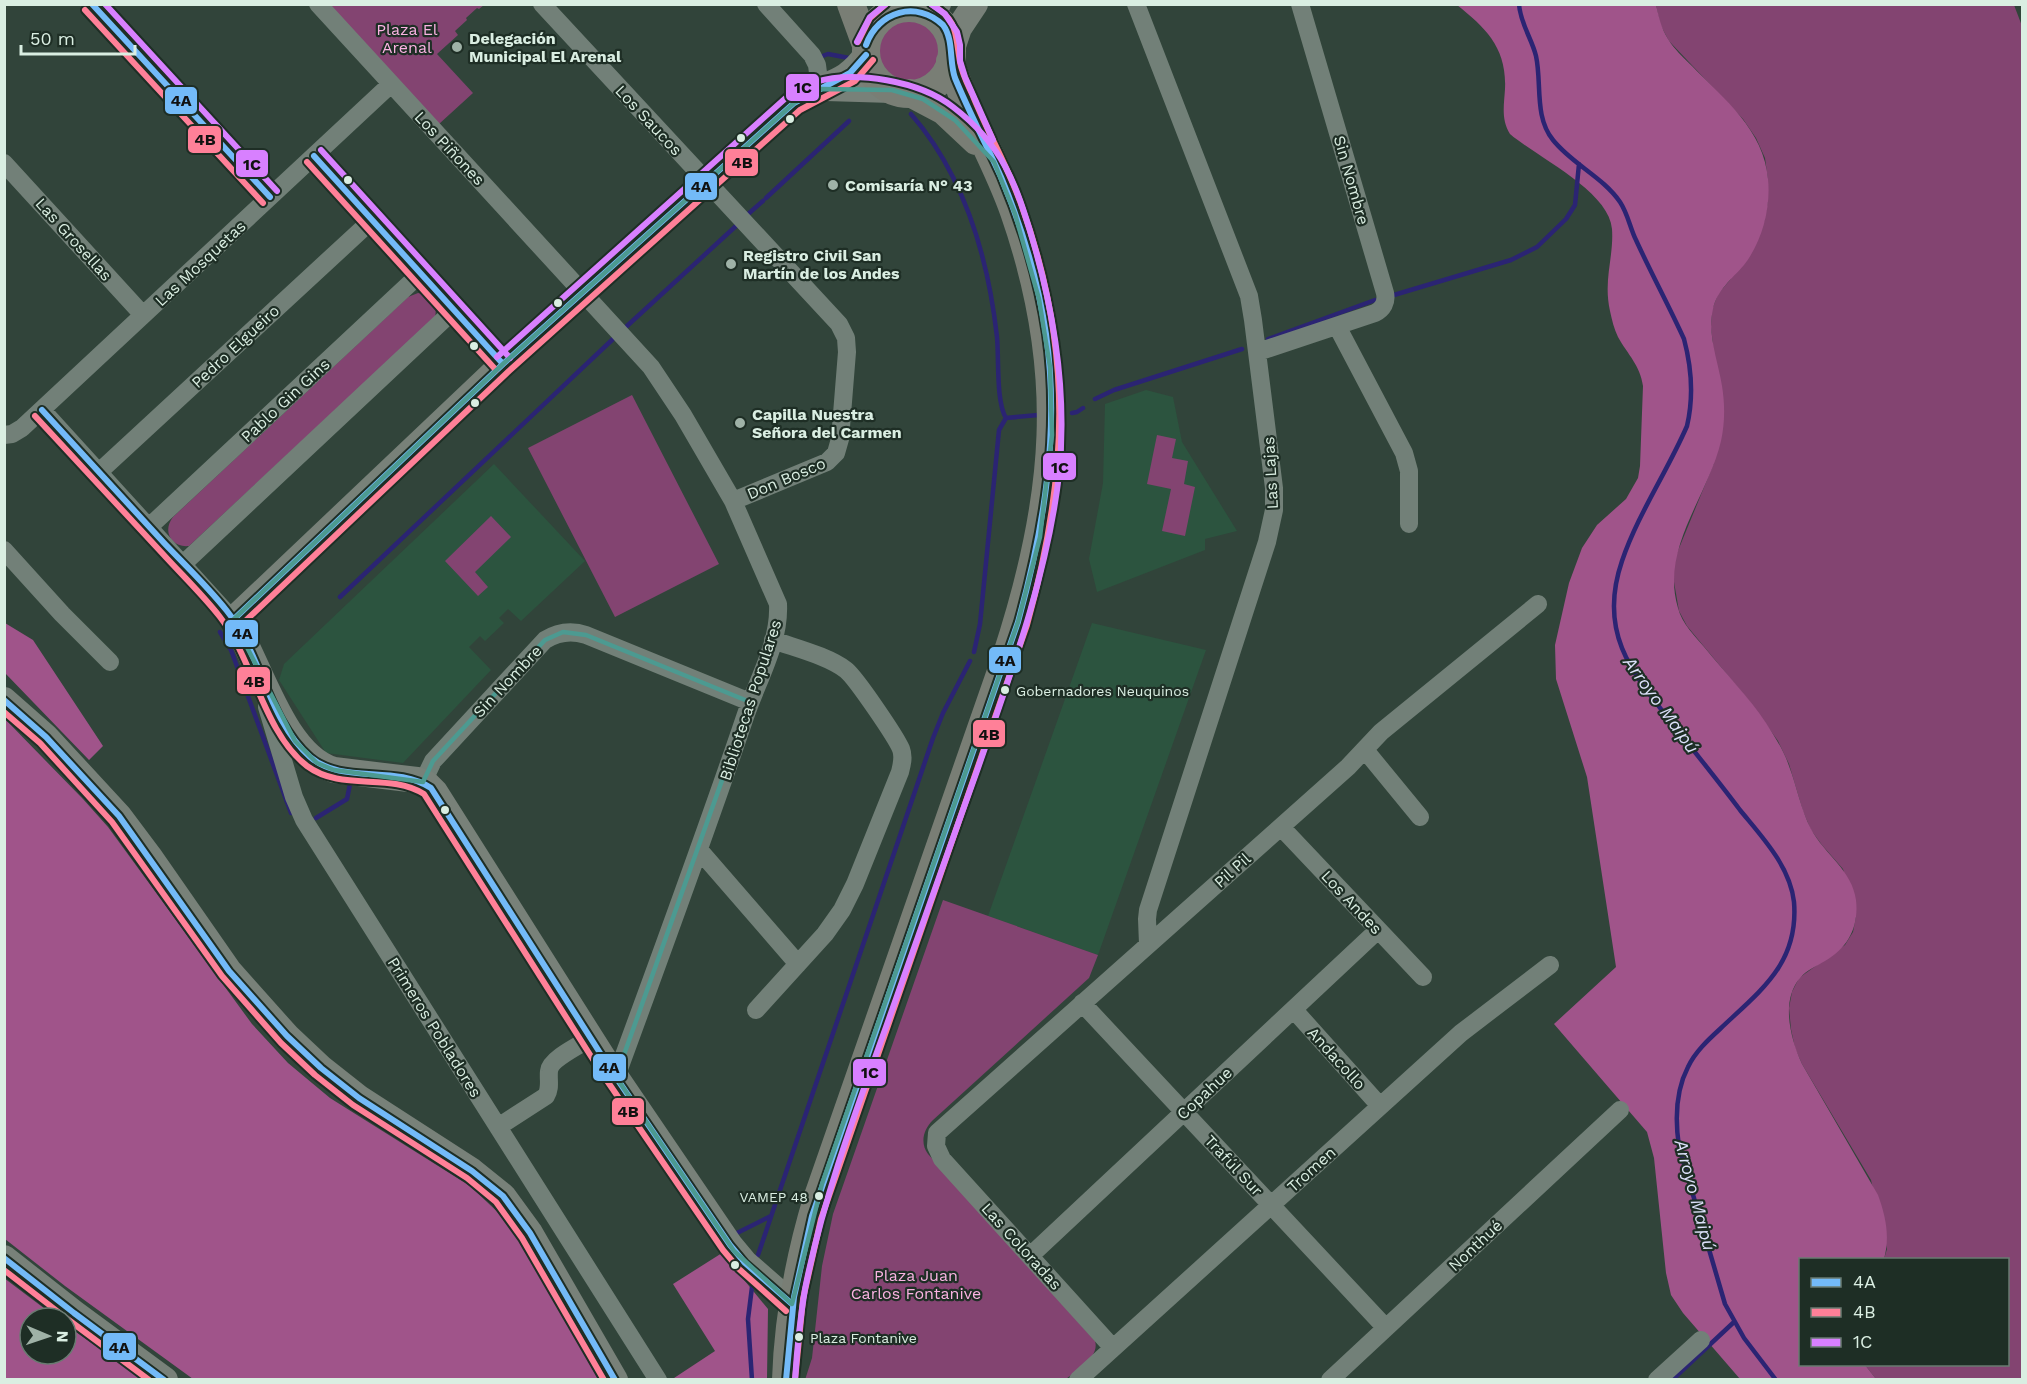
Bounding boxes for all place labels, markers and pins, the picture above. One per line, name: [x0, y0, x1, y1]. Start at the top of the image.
place label: Delegación Municipal El Arenal: [469, 29, 622, 66]
marker: Delegación Municipal El Arenal: [450, 40, 464, 54]
unlabelled marker: [784, 113, 796, 125]
unlabelled marker: [735, 132, 747, 144]
unlabelled marker: [342, 174, 354, 186]
place label: Comisaría N° 43: [845, 176, 972, 195]
marker: Comisaría N° 43: [826, 178, 840, 192]
place label: Registro Civil San Martín de los Andes: [743, 246, 900, 283]
marker: Registro Civil San Martín de los Andes: [724, 257, 738, 271]
unlabelled marker: [552, 297, 564, 309]
unlabelled marker: [468, 340, 480, 352]
unlabelled marker: [469, 397, 481, 409]
place label: Capilla Nuestra Señora del Carmen: [752, 405, 902, 442]
marker: Capilla Nuestra Señora del Carmen: [733, 416, 747, 430]
place label: Gobernadores Neuquinos: [1016, 683, 1189, 699]
marker: Gobernadores Neuquinos: [999, 684, 1011, 696]
unlabelled marker: [439, 804, 451, 816]
place label: VAMEP 48: [739, 1189, 808, 1205]
marker: VAMEP 48: [813, 1190, 825, 1202]
unlabelled marker: [729, 1259, 741, 1271]
place label: Plaza Fontanive: [810, 1330, 917, 1346]
marker: Plaza Fontanive: [793, 1331, 805, 1343]

